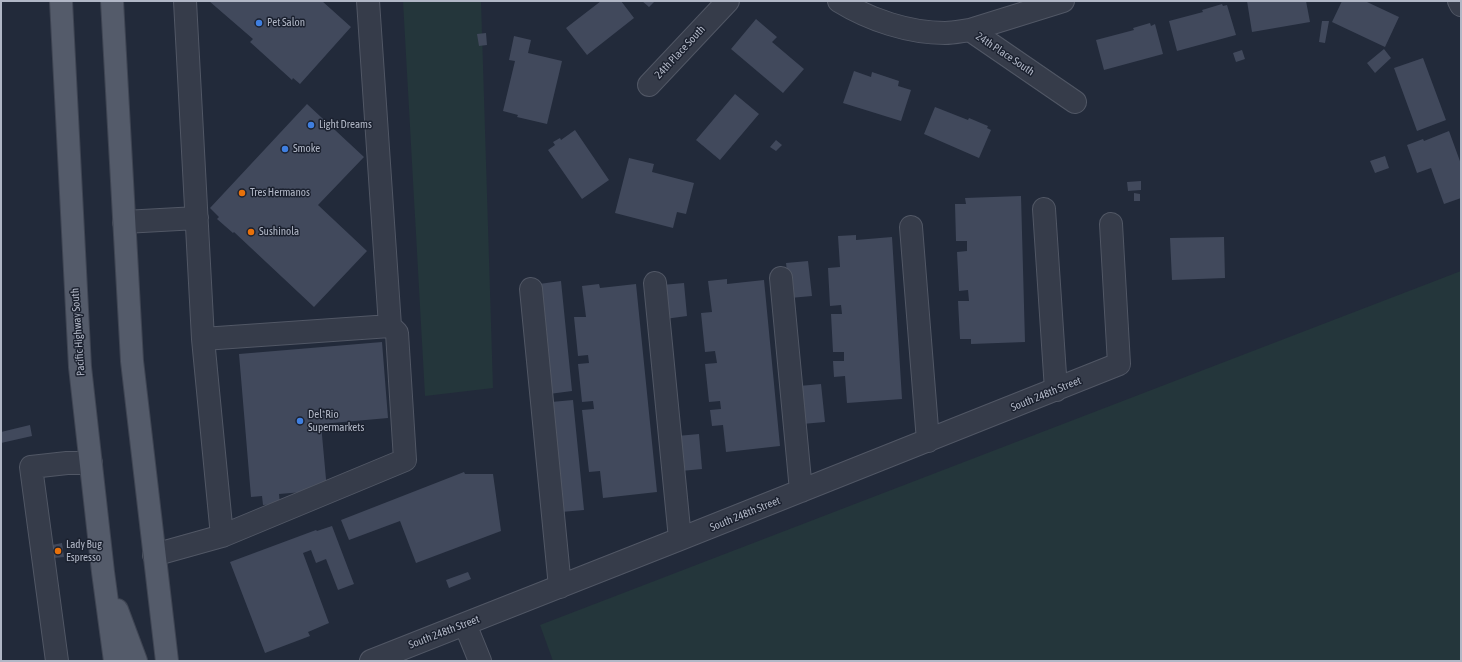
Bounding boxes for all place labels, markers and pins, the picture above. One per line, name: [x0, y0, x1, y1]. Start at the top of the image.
place label: Pet Salon: [267, 16, 305, 30]
marker: Pet Salon: [254, 18, 264, 28]
place label: Light Dreams: [319, 118, 372, 132]
marker: Light Dreams: [306, 120, 316, 130]
place label: Smoke: [293, 142, 320, 156]
marker: Smoke: [280, 144, 290, 154]
place label: Tres Hermanos: [250, 186, 310, 200]
marker: Tres Hermanos: [237, 188, 247, 198]
place label: Sushinola: [259, 225, 299, 239]
marker: Sushinola: [246, 227, 256, 237]
place label: Del*Rio Supermarkets: [308, 408, 364, 434]
marker: Del*Rio Supermarkets: [295, 416, 305, 426]
place label: Lady Bug Espresso: [66, 538, 102, 564]
marker: Lady Bug Espresso: [53, 546, 63, 556]

